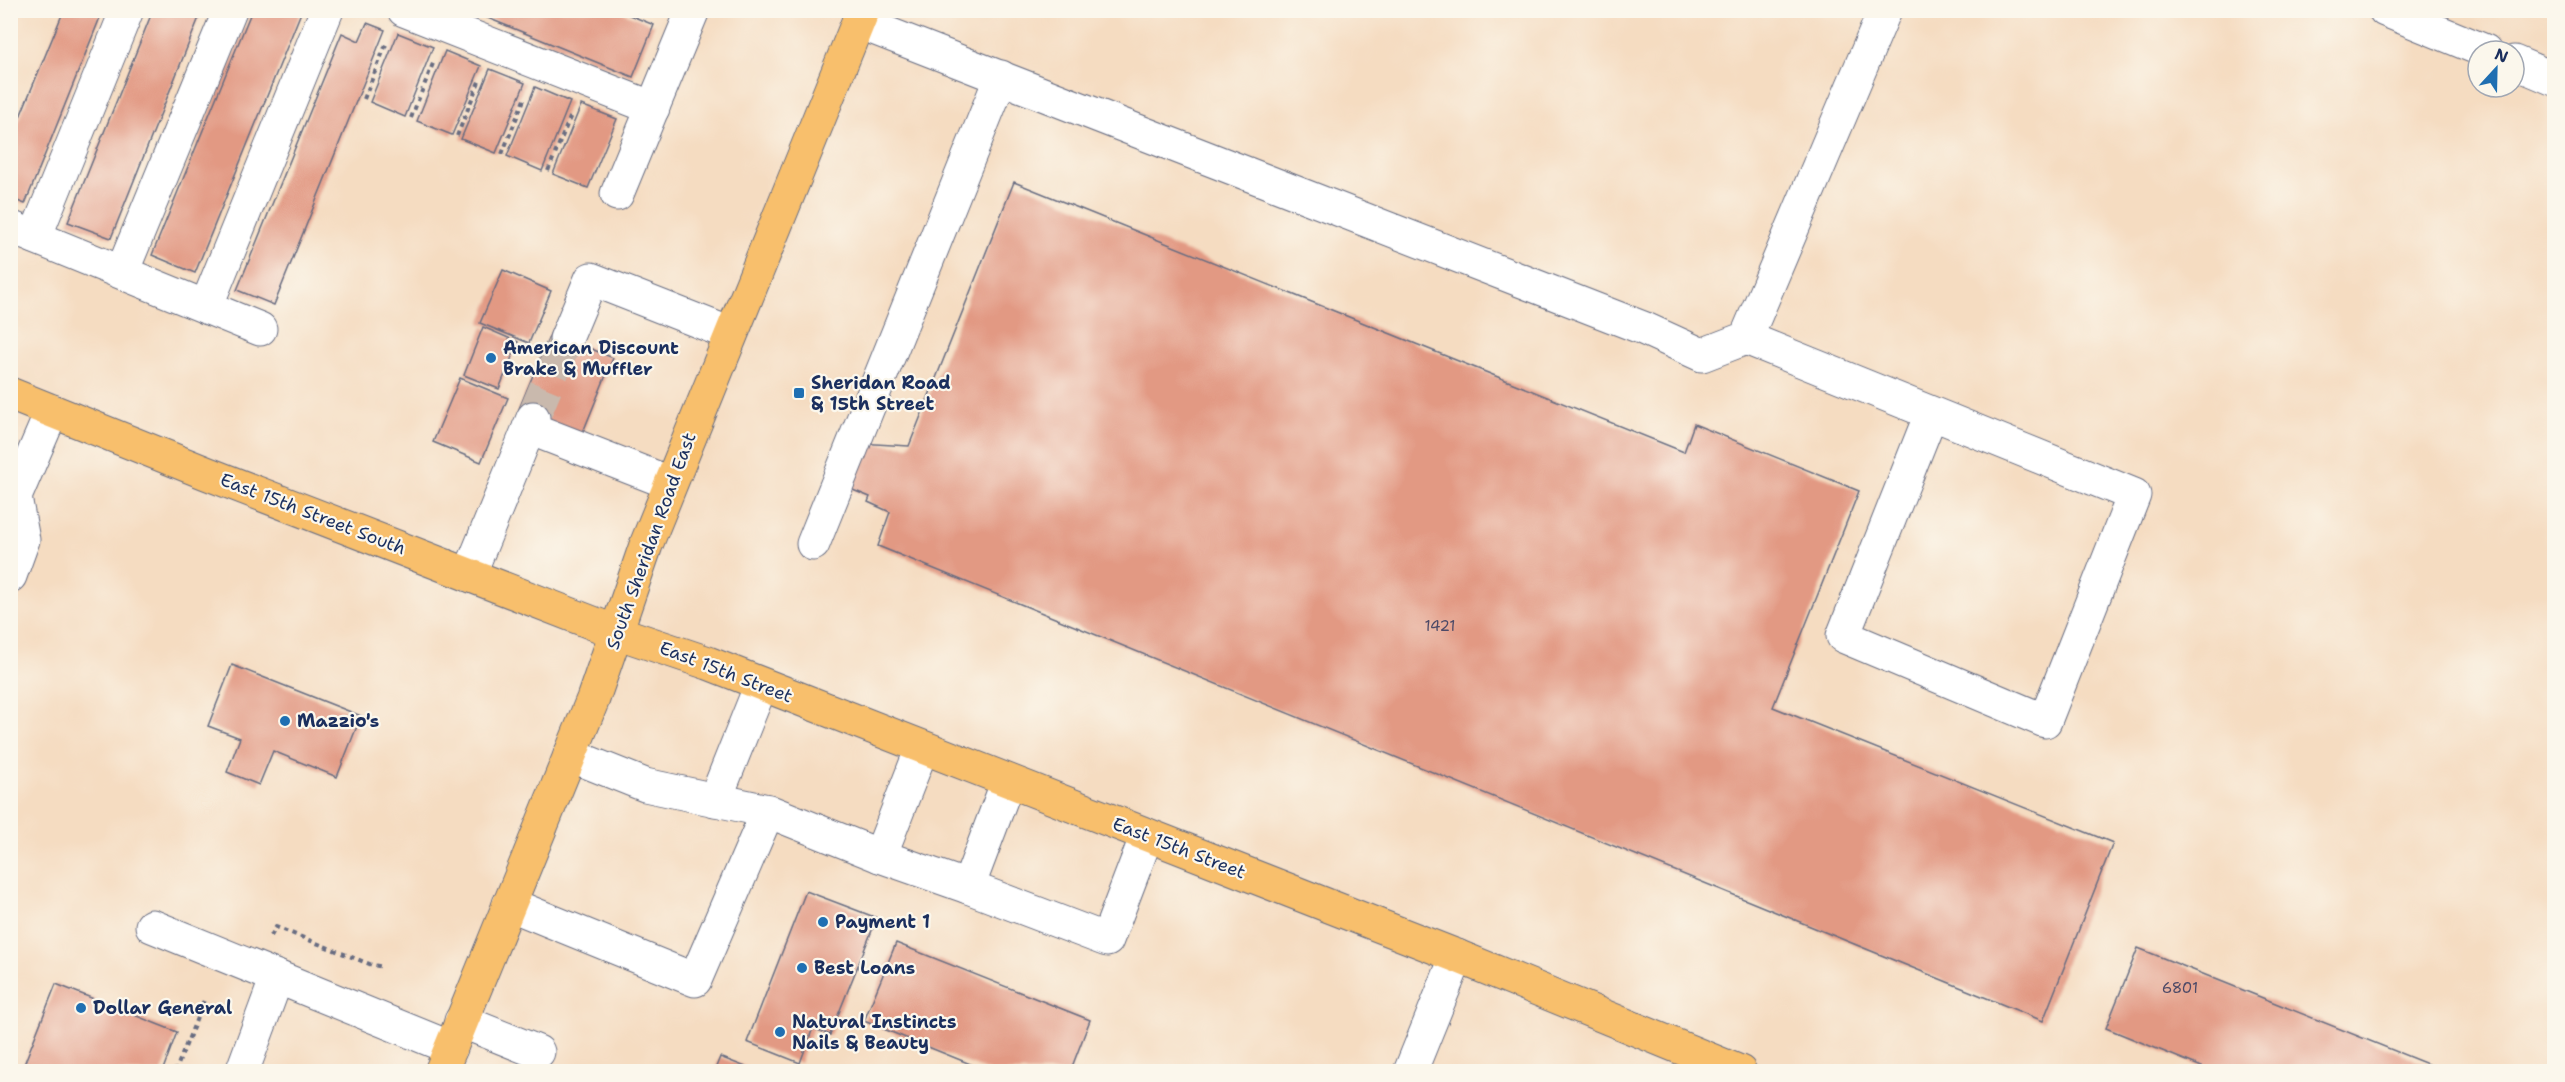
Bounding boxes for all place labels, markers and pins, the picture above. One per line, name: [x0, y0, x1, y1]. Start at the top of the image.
place label: American Discount Brake & Muffler: [503, 336, 679, 381]
marker: American Discount Brake & Muffler: [484, 351, 498, 365]
place label: Sheridan Road & 15th Street: [811, 371, 951, 416]
marker: Sheridan Road & 15th Street: [792, 386, 806, 400]
place label: Mazzio's: [297, 709, 379, 733]
marker: Mazzio's: [278, 714, 292, 728]
place label: Payment 1: [835, 910, 930, 934]
marker: Payment 1: [816, 915, 830, 929]
place label: Best Loans: [814, 956, 915, 980]
marker: Best Loans: [795, 961, 809, 975]
place label: Dollar General: [93, 996, 232, 1020]
marker: Dollar General: [74, 1001, 88, 1015]
place label: Natural Instincts Nails & Beauty: [792, 1010, 957, 1055]
marker: Natural Instincts Nails & Beauty: [773, 1025, 787, 1039]

